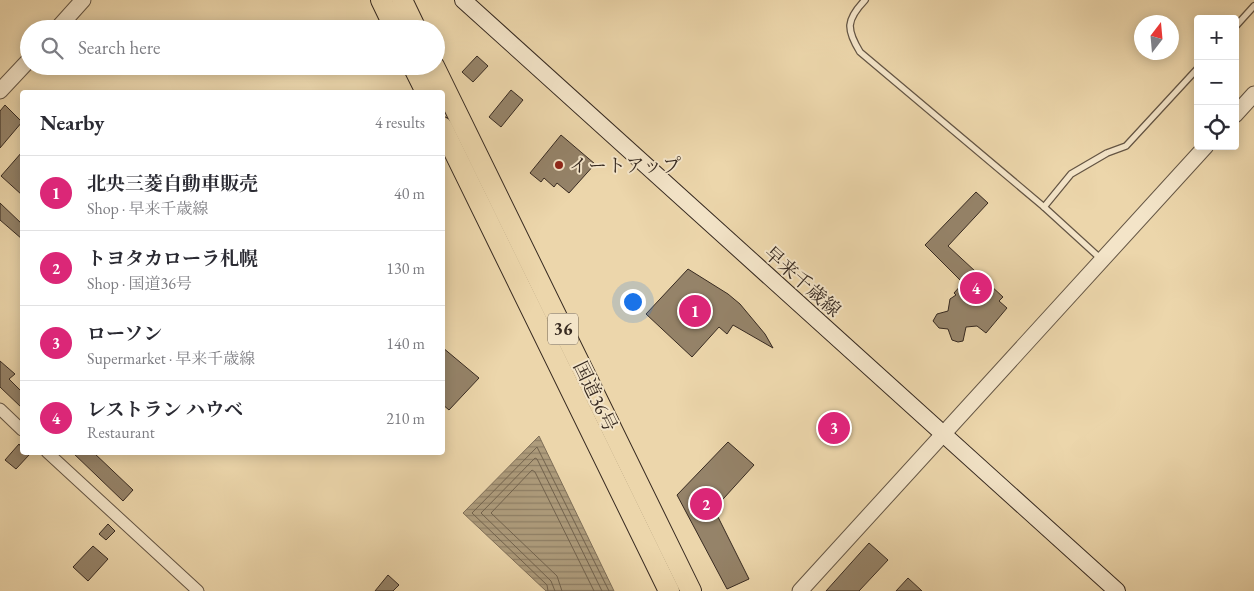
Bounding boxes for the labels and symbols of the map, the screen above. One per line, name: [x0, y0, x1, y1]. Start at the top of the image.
north arrow: [1134, 15, 1179, 60]
place label: イートアップ: [569, 153, 681, 178]
marker: イートアップ: [553, 159, 565, 171]
street label: 早来千歳線: [759, 240, 846, 322]
pin: 4: [960, 269, 992, 307]
your location: [620, 289, 646, 315]
pin: 1: [679, 292, 711, 330]
road number: 36: [548, 314, 578, 344]
street label: 国道36号: [568, 357, 623, 436]
pin: 3: [818, 409, 850, 447]
pin: 2: [690, 485, 722, 523]

